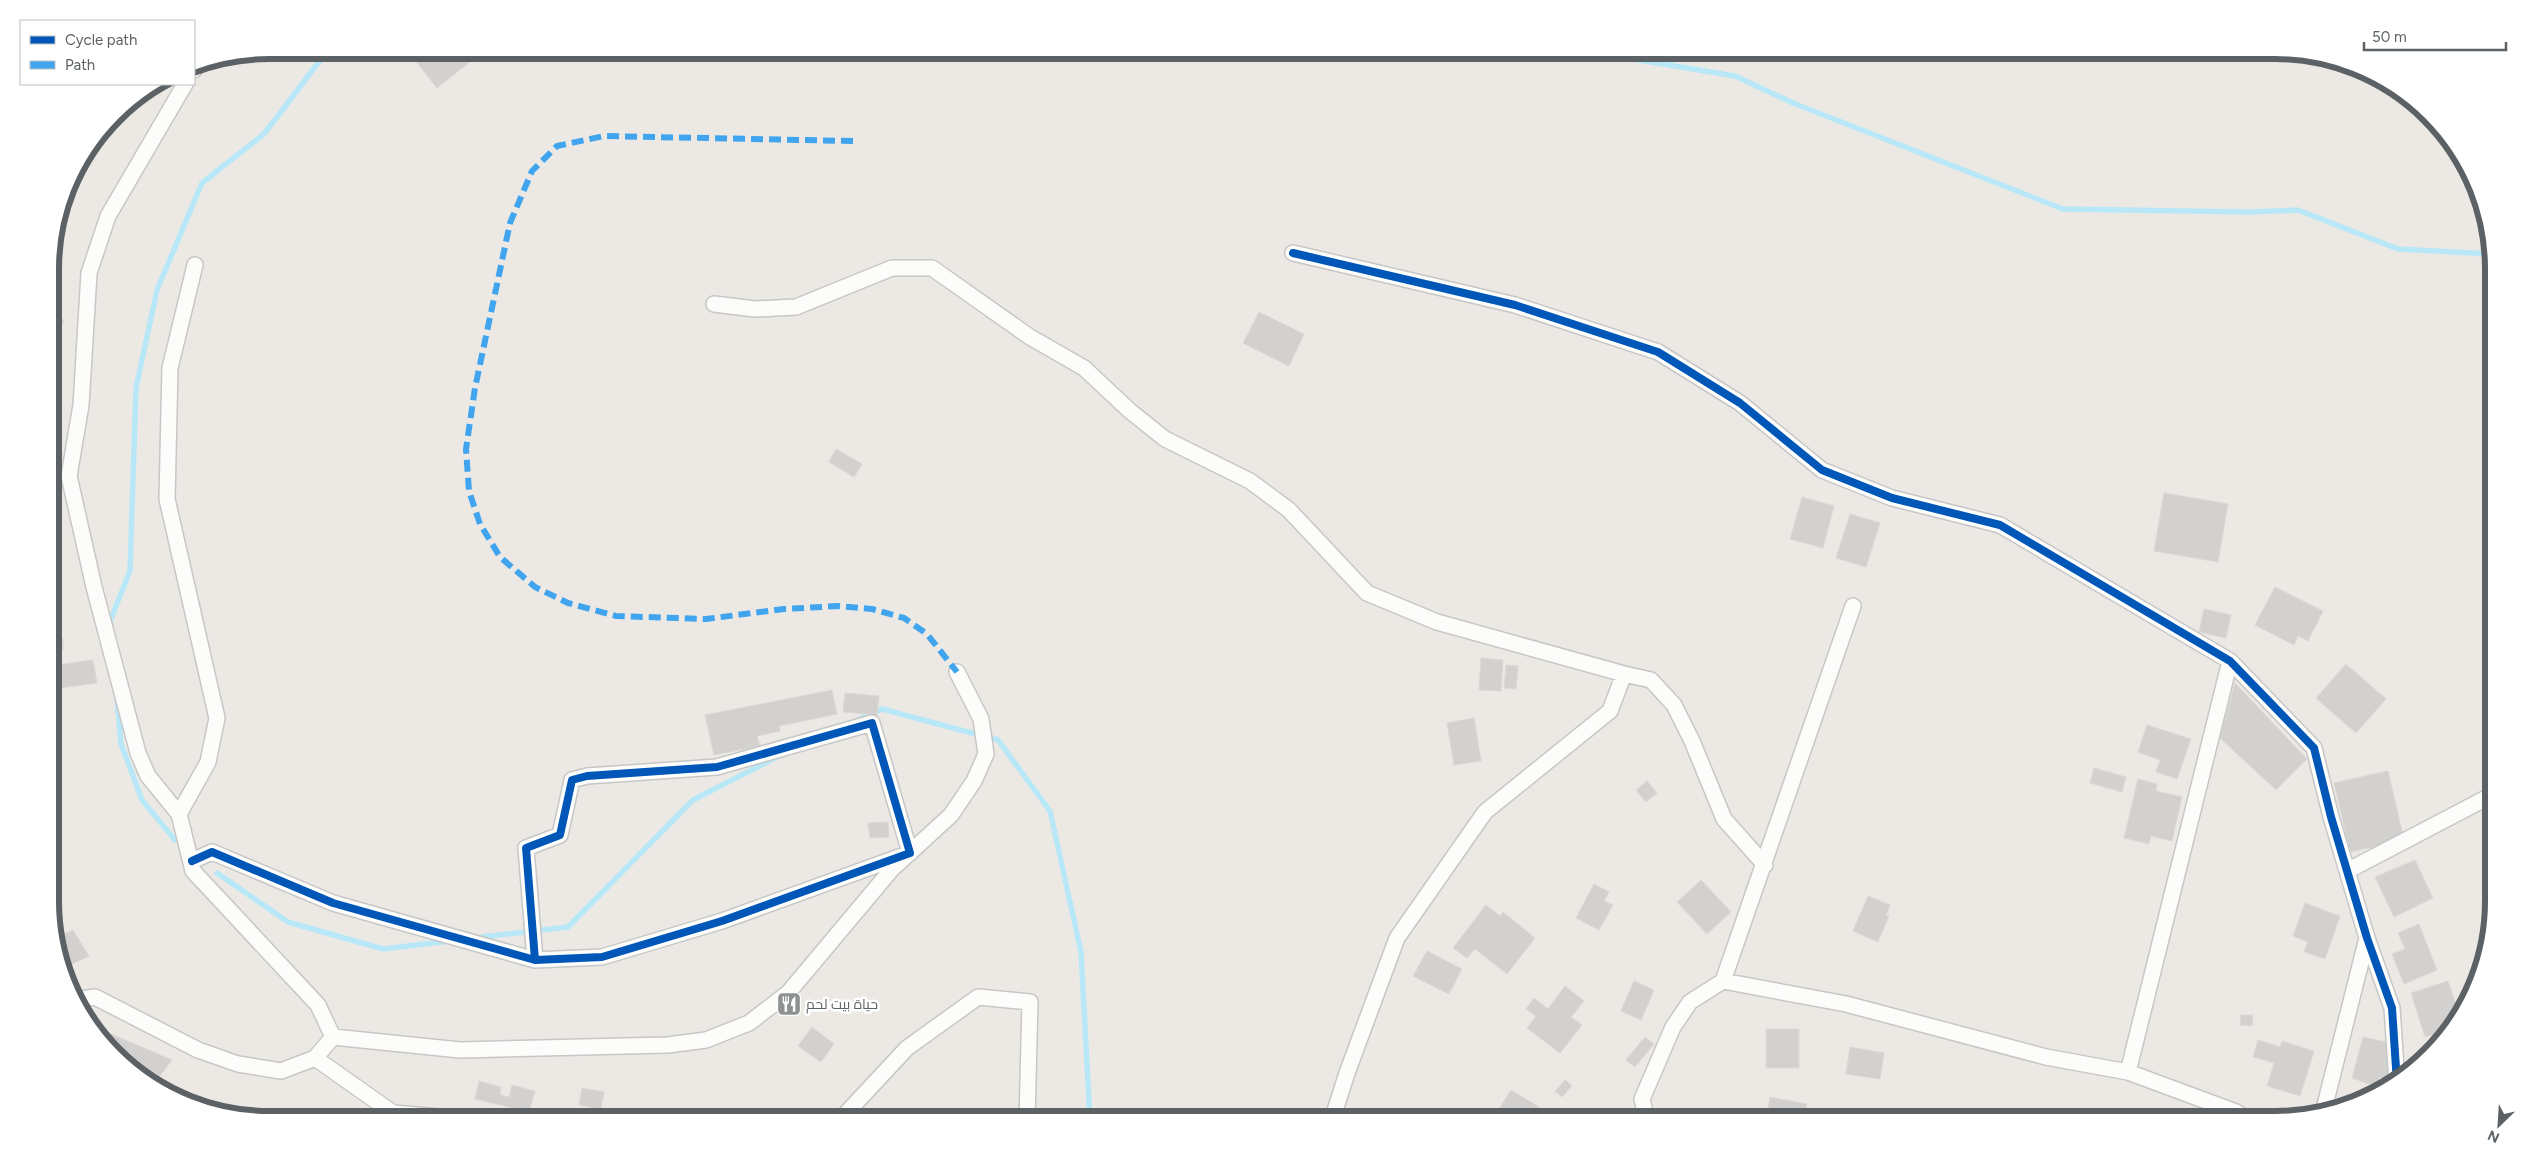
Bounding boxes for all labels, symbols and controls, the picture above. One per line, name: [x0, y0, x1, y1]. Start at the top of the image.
legend: [20, 20, 195, 85]
scale bar: [2364, 20, 2506, 52]
text: 50 m: [2372, 28, 2407, 46]
text: Cycle path: [65, 31, 137, 49]
text: Path: [65, 56, 95, 74]
restaurant icon: حياة بيت لحم: [776, 991, 802, 1017]
place label: حياة بيت لحم: [806, 996, 878, 1014]
north arrow: [2474, 1100, 2524, 1150]
text: N: [2485, 1126, 2502, 1146]

